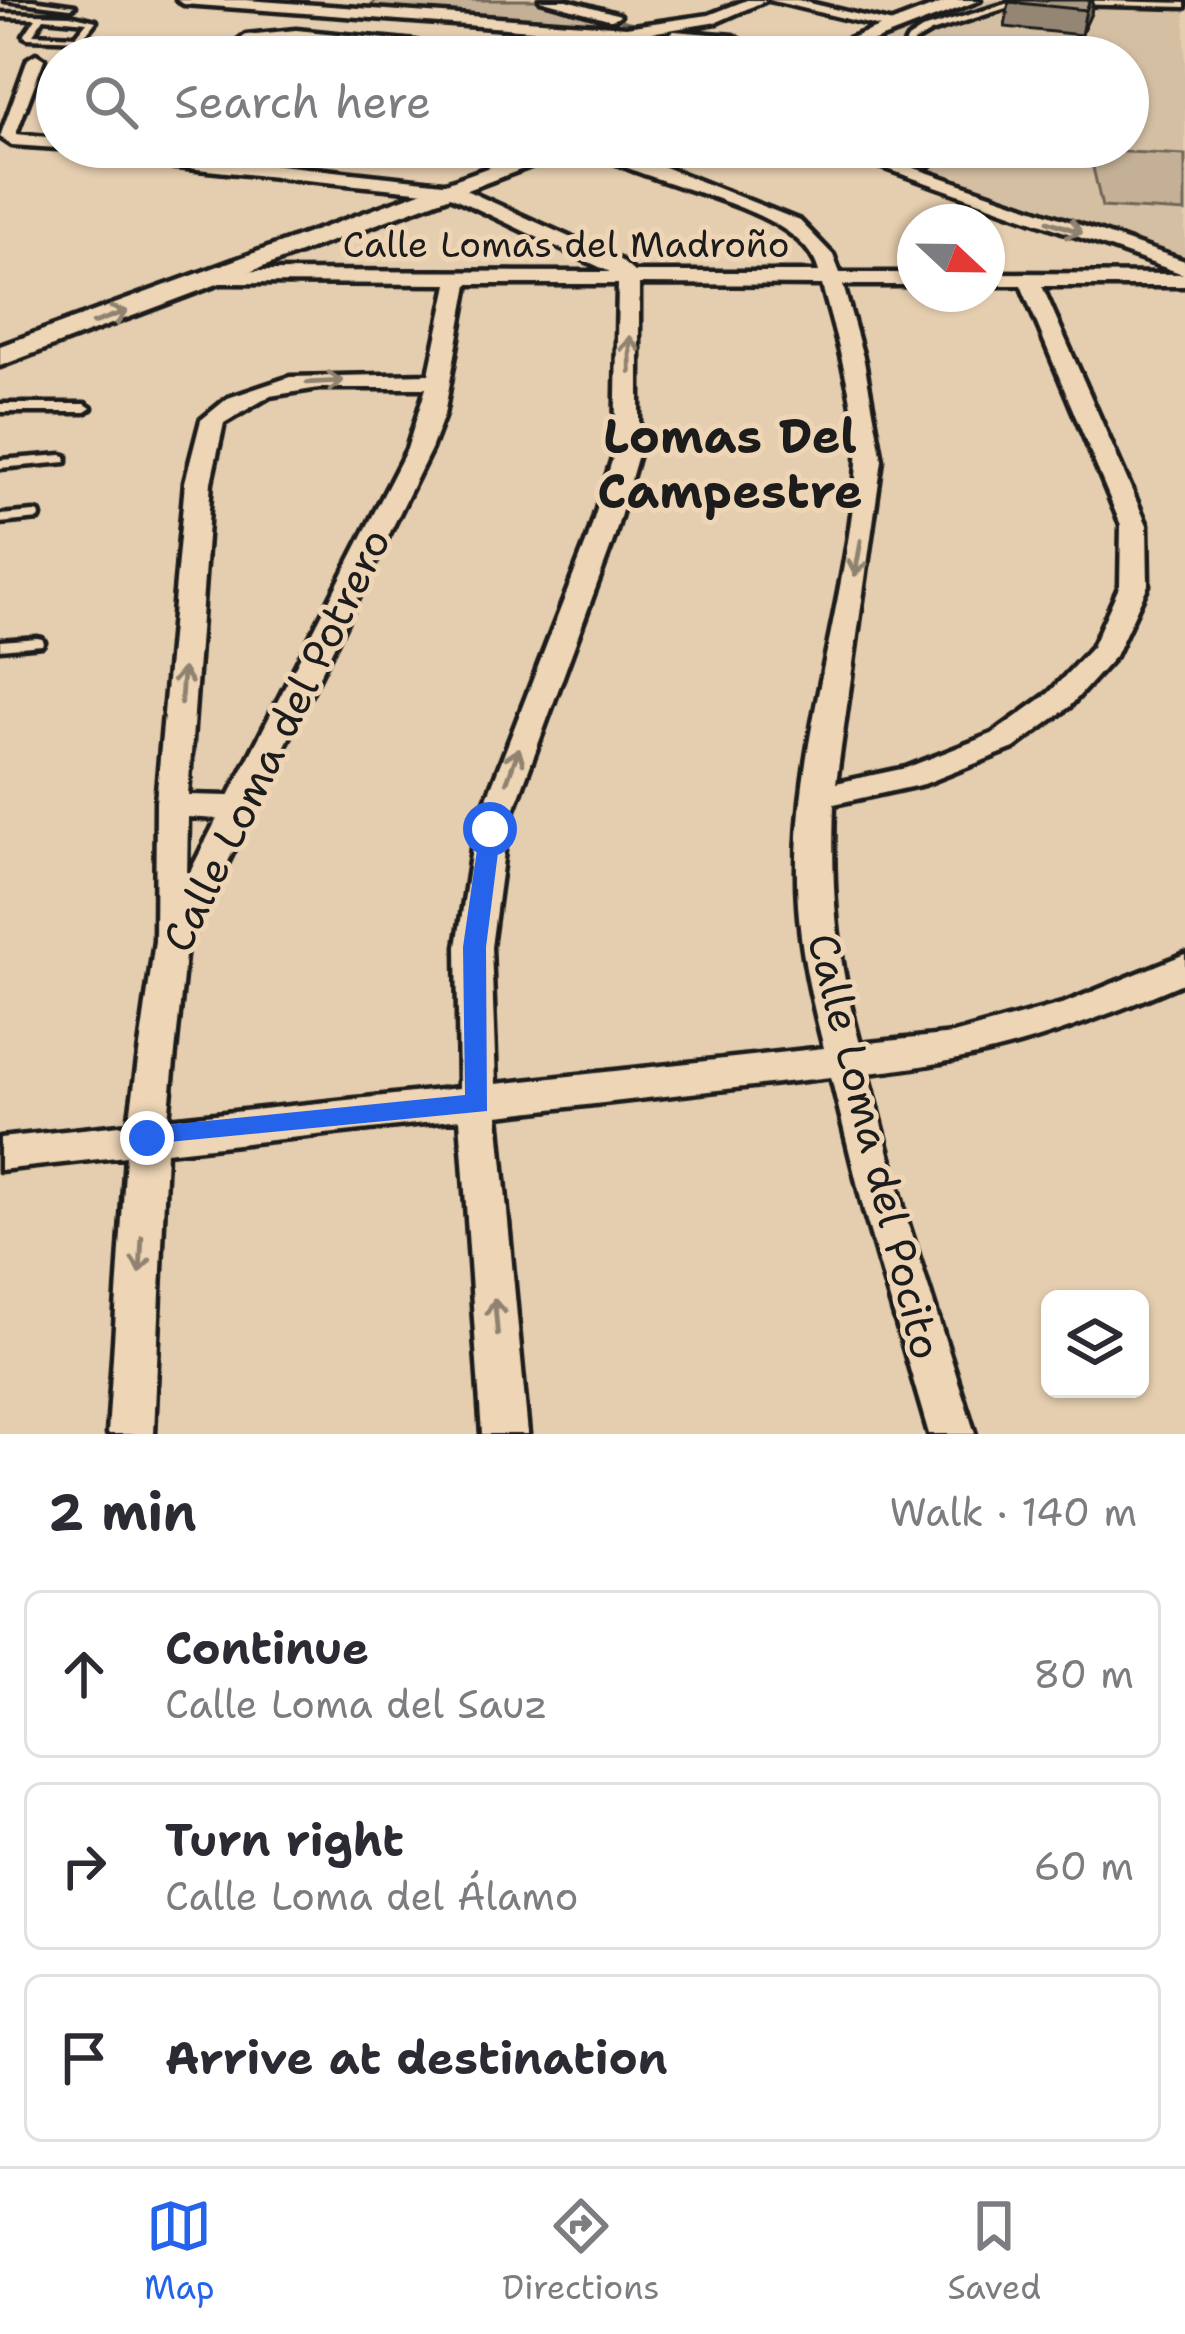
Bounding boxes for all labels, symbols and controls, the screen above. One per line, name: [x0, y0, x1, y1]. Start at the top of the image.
search box: [36, 36, 1149, 168]
icon: search: [78, 69, 144, 135]
text: Search here: [174, 72, 431, 132]
north arrow: [897, 204, 1005, 312]
one-way arrow: [1045, 218, 1082, 239]
street label: Calle Lomas del Madroño: [343, 220, 789, 269]
one-way arrow: [90, 304, 127, 326]
one-way arrow: [619, 335, 642, 374]
one-way arrow: [305, 370, 344, 393]
district label: Lomas Del Campestre: [597, 404, 863, 523]
street label: Calle Loma del Potrero: [149, 519, 403, 961]
one-way arrow: [845, 538, 868, 577]
one-way arrow: [170, 667, 193, 706]
one-way arrow: [504, 748, 526, 785]
route start: [463, 802, 517, 856]
street label: Calle Loma del Pocito: [795, 927, 955, 1365]
route end: [120, 1111, 174, 1165]
one-way arrow: [129, 1235, 152, 1274]
map controls: [1041, 1290, 1149, 1398]
button: layers: [1041, 1290, 1149, 1398]
one-way arrow: [484, 1298, 507, 1337]
text: 2 min: [48, 1478, 197, 1546]
text: Walk · 140 m: [889, 1486, 1137, 1538]
text: Continue: [165, 1618, 369, 1678]
icon: ahead: [51, 1641, 117, 1707]
text: 80 m: [1033, 1648, 1134, 1700]
text: Calle Loma del Sauz: [165, 1678, 547, 1730]
text: Turn right: [165, 1810, 404, 1870]
icon: right: [51, 1833, 117, 1899]
text: 60 m: [1034, 1840, 1134, 1892]
text: Calle Loma del Álamo: [165, 1870, 578, 1922]
icon: arrive: [51, 2025, 117, 2091]
text: Arrive at destination: [165, 2028, 668, 2088]
tab: Map: [144, 2193, 215, 2310]
tab: Directions: [502, 2193, 660, 2310]
tab: Saved: [947, 2193, 1041, 2310]

